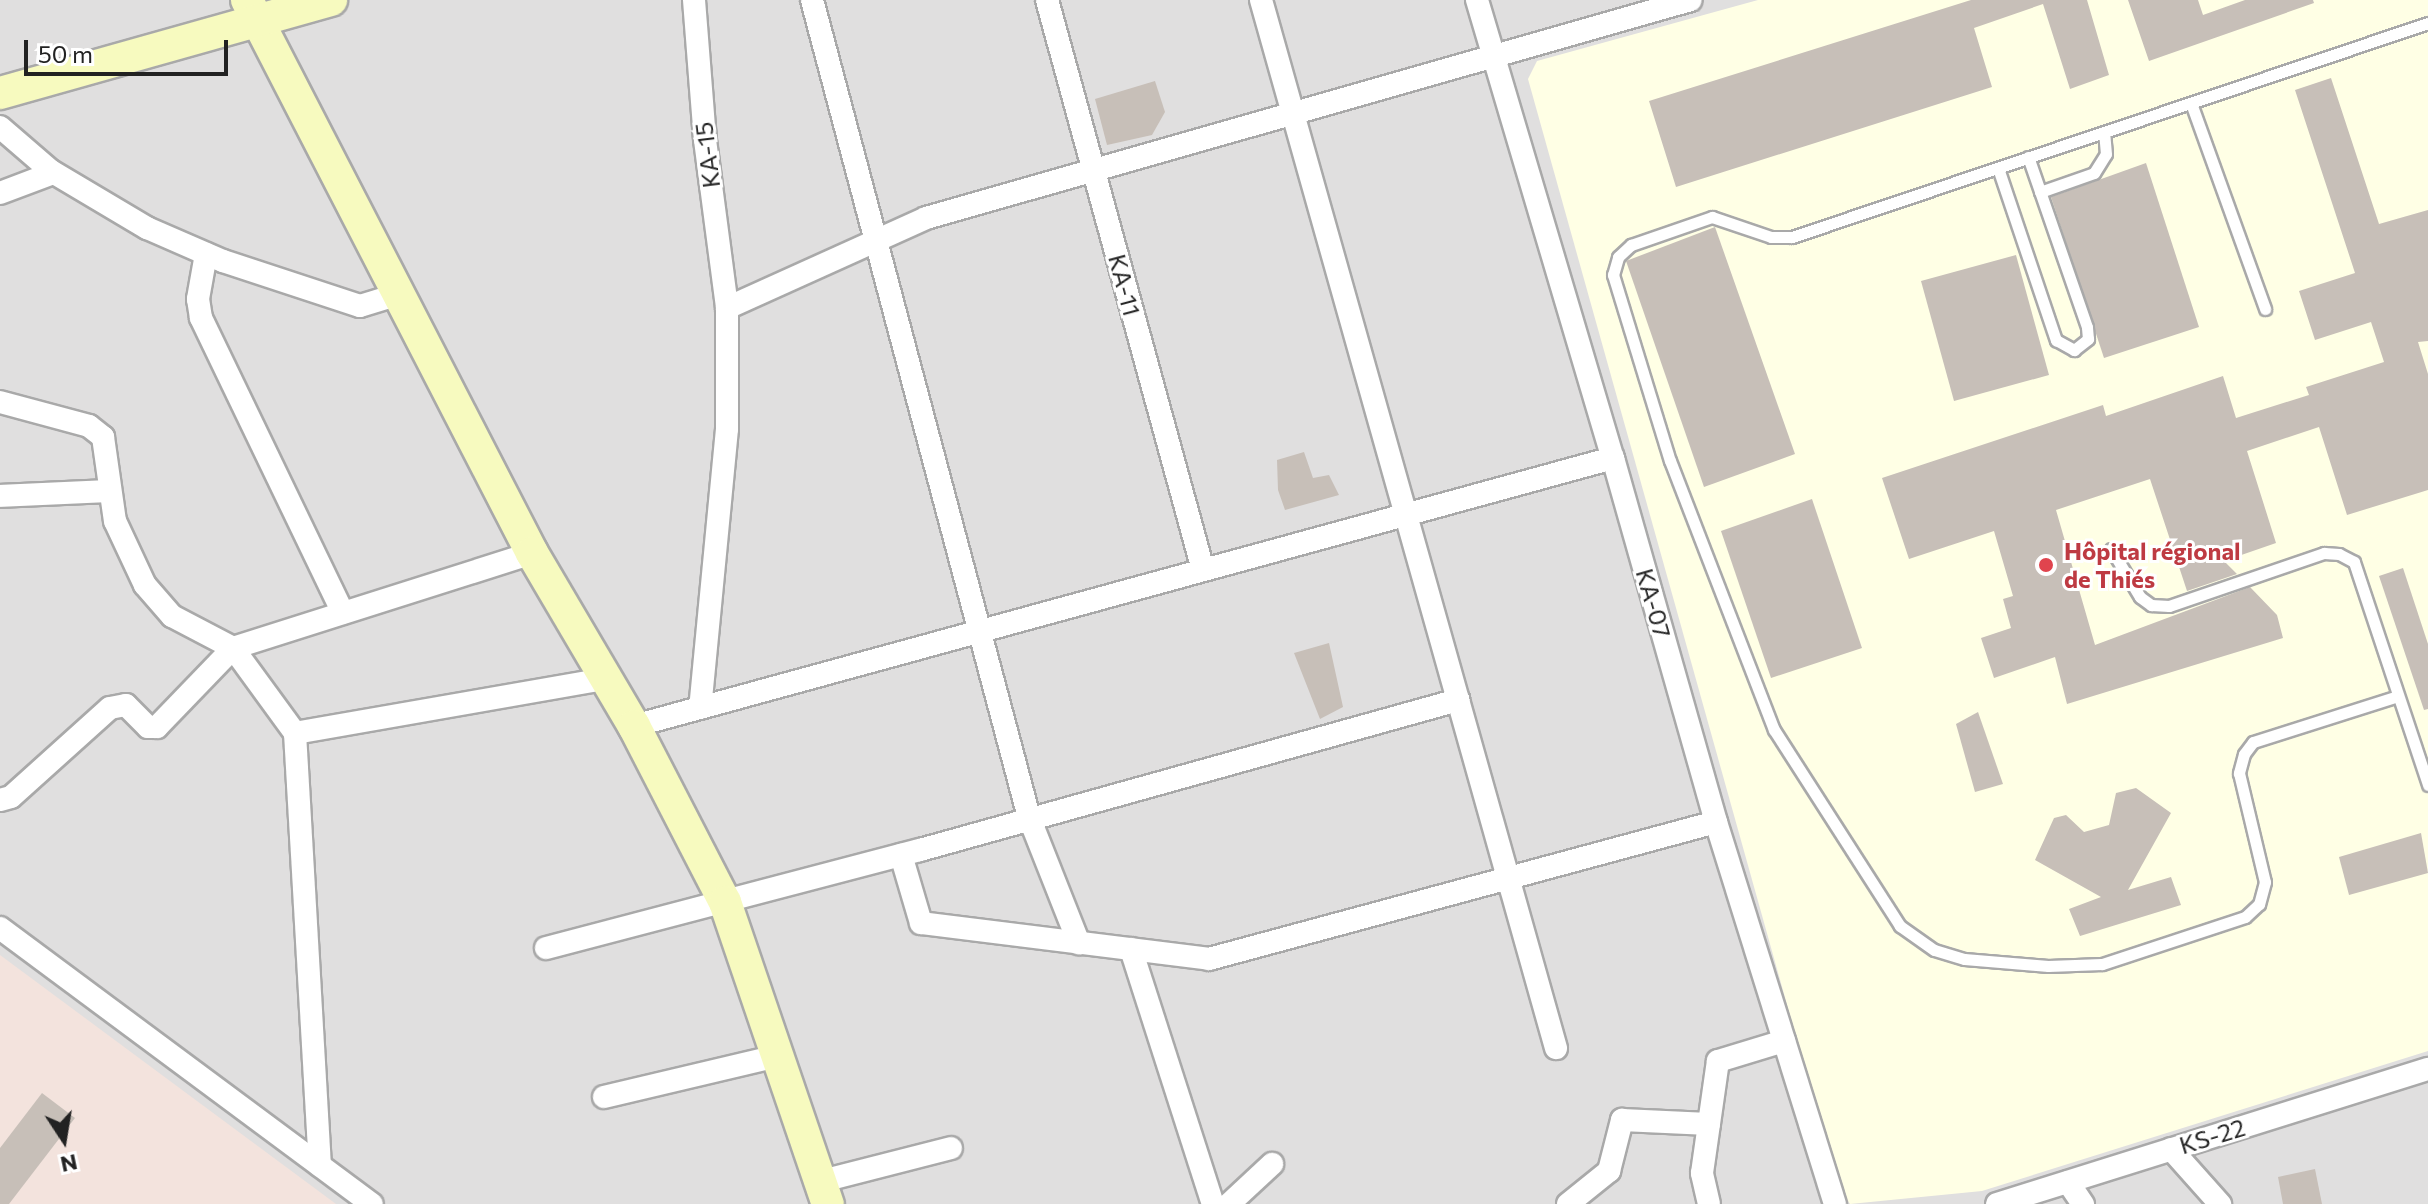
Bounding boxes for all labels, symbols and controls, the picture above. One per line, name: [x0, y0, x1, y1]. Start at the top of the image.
scale bar: [28, 24, 232, 74]
text: 50 m: [38, 39, 93, 68]
street label: KA-15: [689, 120, 725, 190]
street label: KA-11: [1103, 251, 1147, 319]
place label: Hôpital régional de Thiés: [2064, 537, 2241, 593]
marker: Hôpital régional de Thiés: [2035, 554, 2057, 576]
street label: KA-07: [1630, 565, 1678, 641]
north arrow: [24, 1100, 104, 1180]
street label: KS-22: [2176, 1112, 2248, 1160]
text: N: [58, 1149, 80, 1179]

